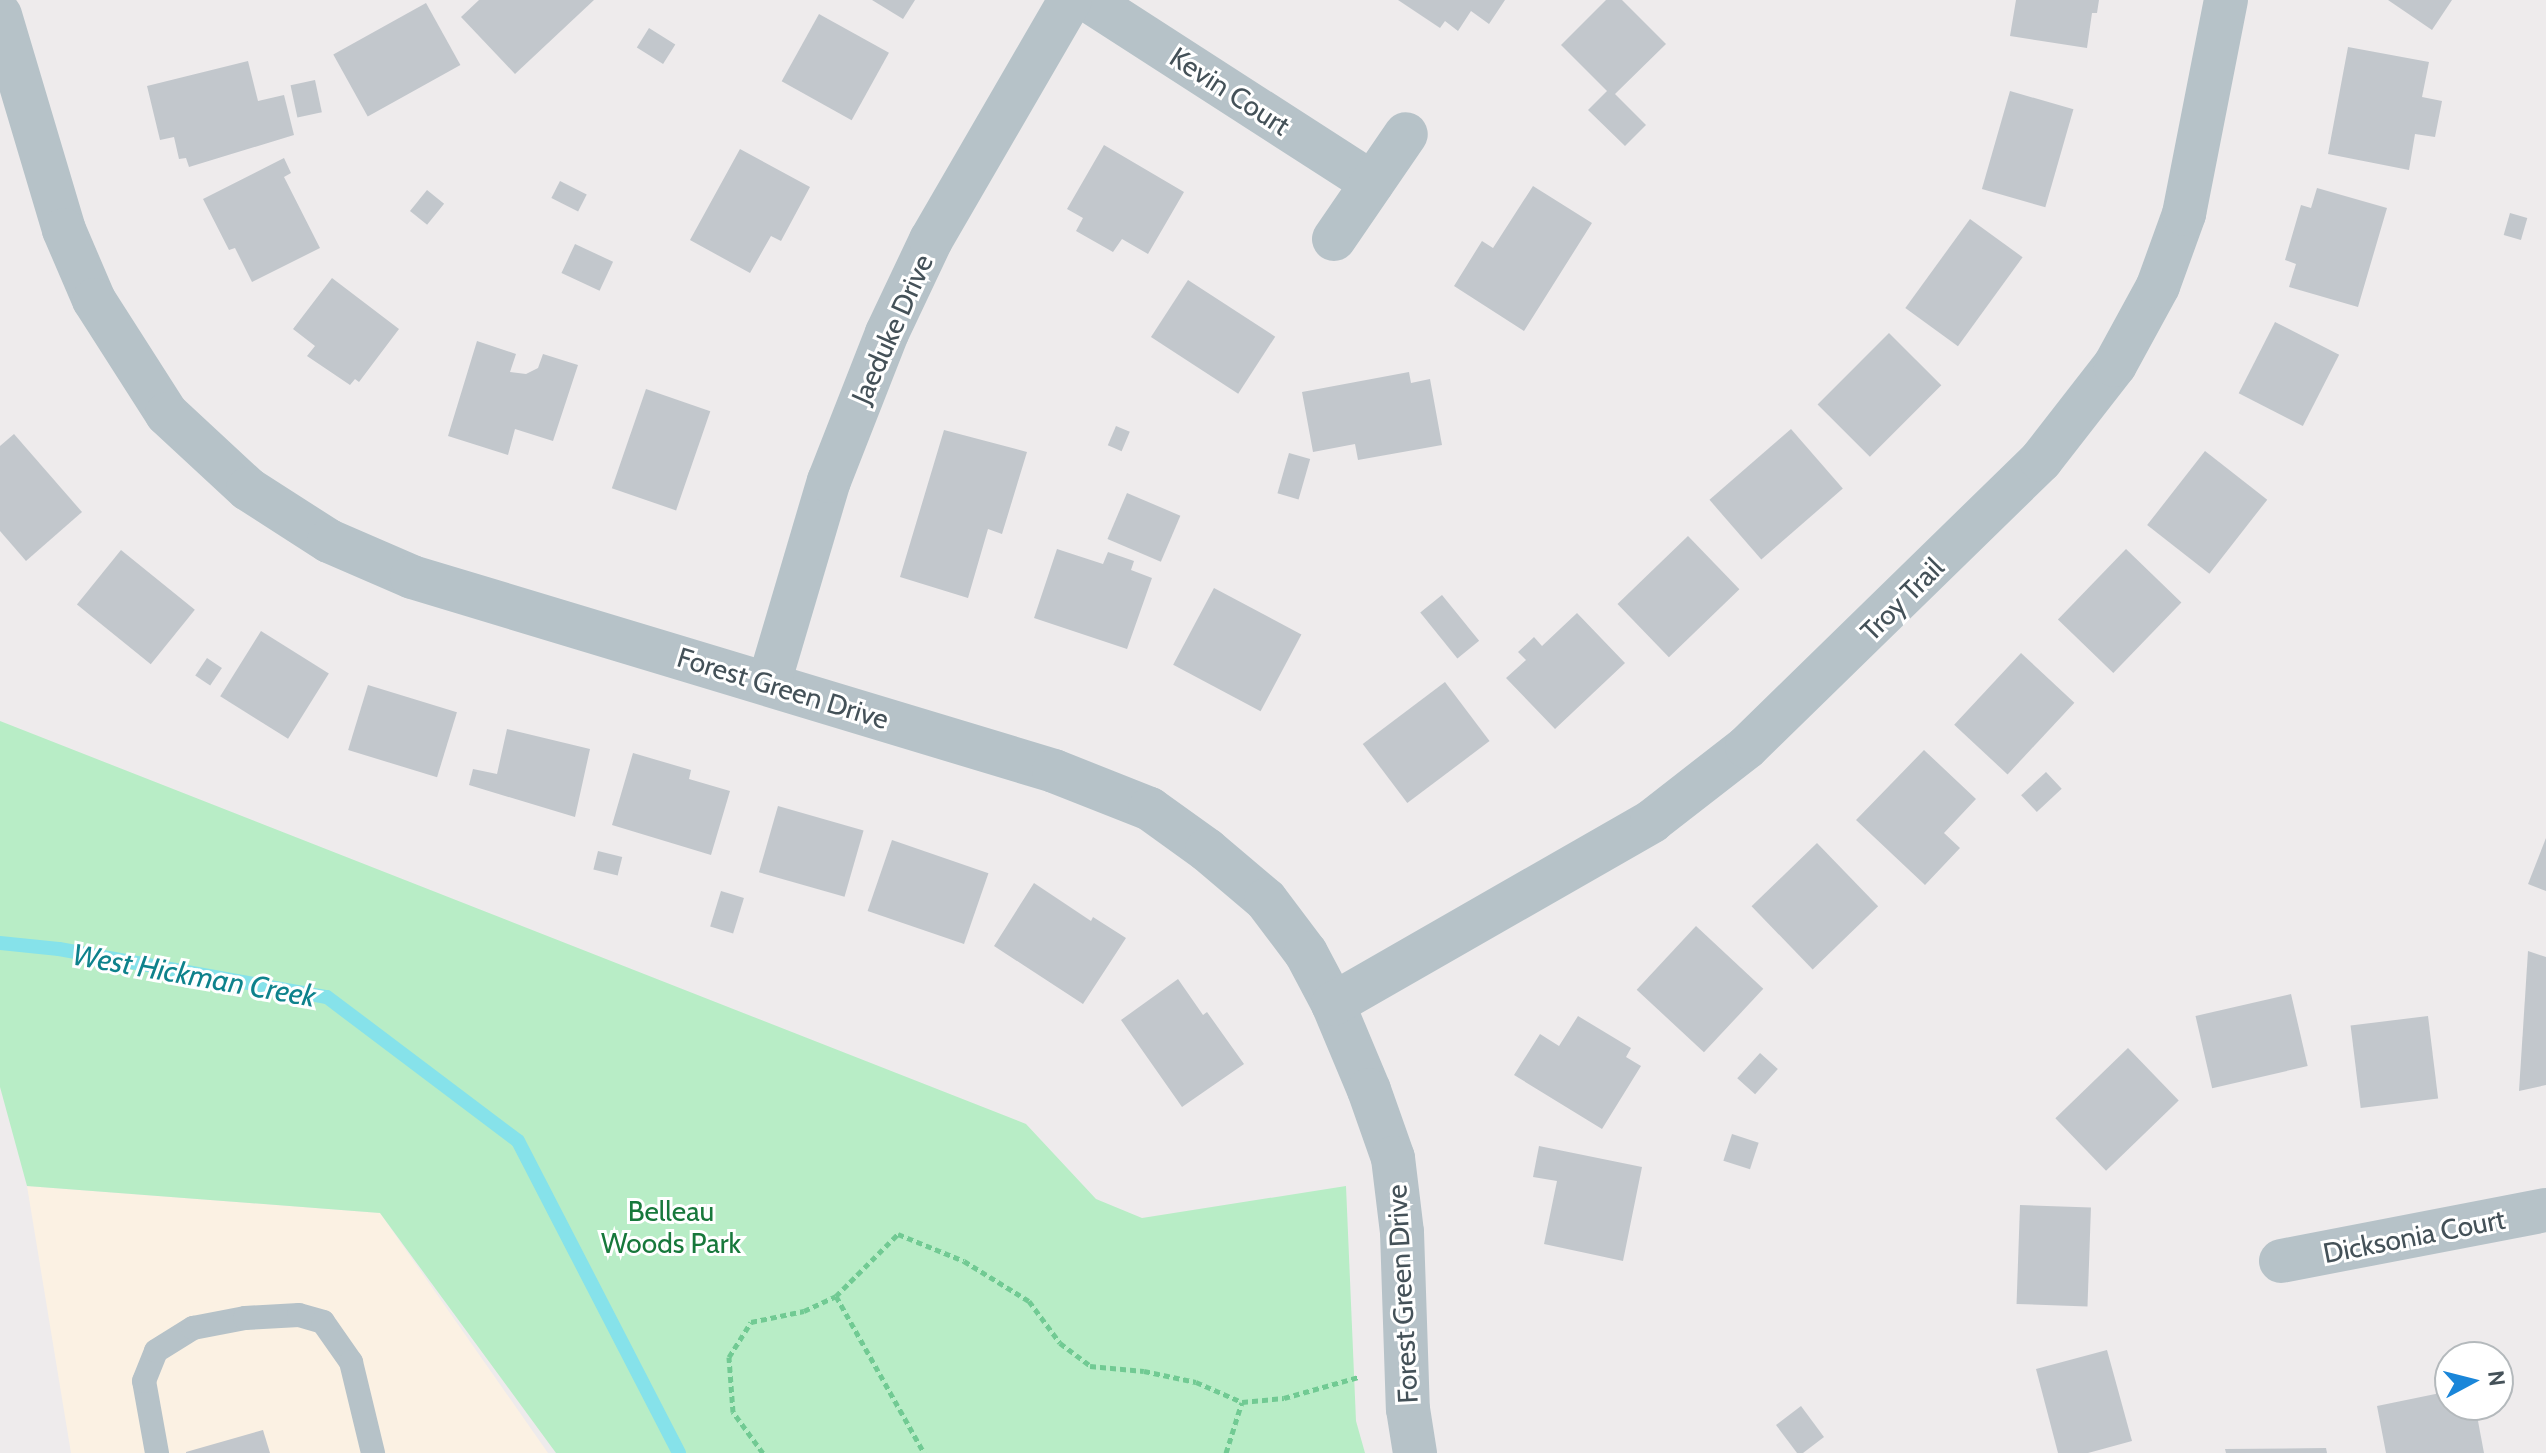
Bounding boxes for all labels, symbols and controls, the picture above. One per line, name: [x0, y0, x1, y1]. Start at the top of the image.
street label: Kevin Court: [1164, 40, 1296, 142]
street label: Jaeduke Drive: [844, 249, 940, 409]
street label: Troy Trail: [1854, 551, 1950, 647]
street label: Forest Green Drive: [673, 640, 893, 736]
water label: West Hickman Creek: [70, 937, 318, 1015]
street label: Forest Green Drive: [1379, 1184, 1425, 1404]
park label: Belleau Woods Park: [601, 1194, 741, 1260]
street label: Dicksonia Court: [2320, 1202, 2508, 1270]
north arrow: [2434, 1341, 2514, 1421]
text: N: [2482, 1369, 2511, 1388]

